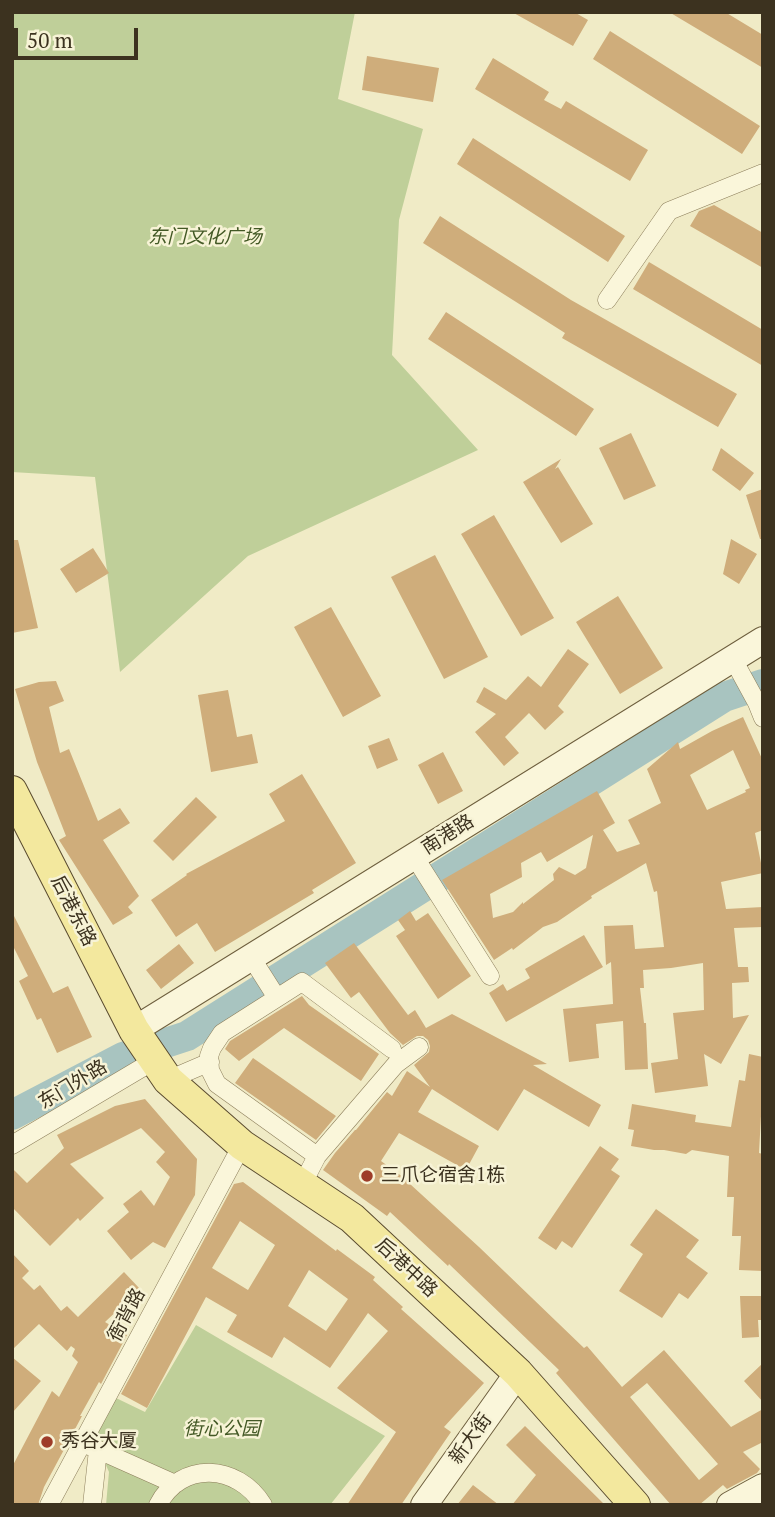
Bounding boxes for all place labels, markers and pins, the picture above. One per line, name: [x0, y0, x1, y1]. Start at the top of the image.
place label: 三爪仑宿舍1栋: [381, 1165, 505, 1187]
marker: 三爪仑宿舍1栋: [359, 1168, 375, 1184]
place label: 秀谷大厦: [61, 1431, 137, 1453]
marker: 秀谷大厦: [39, 1434, 55, 1450]

